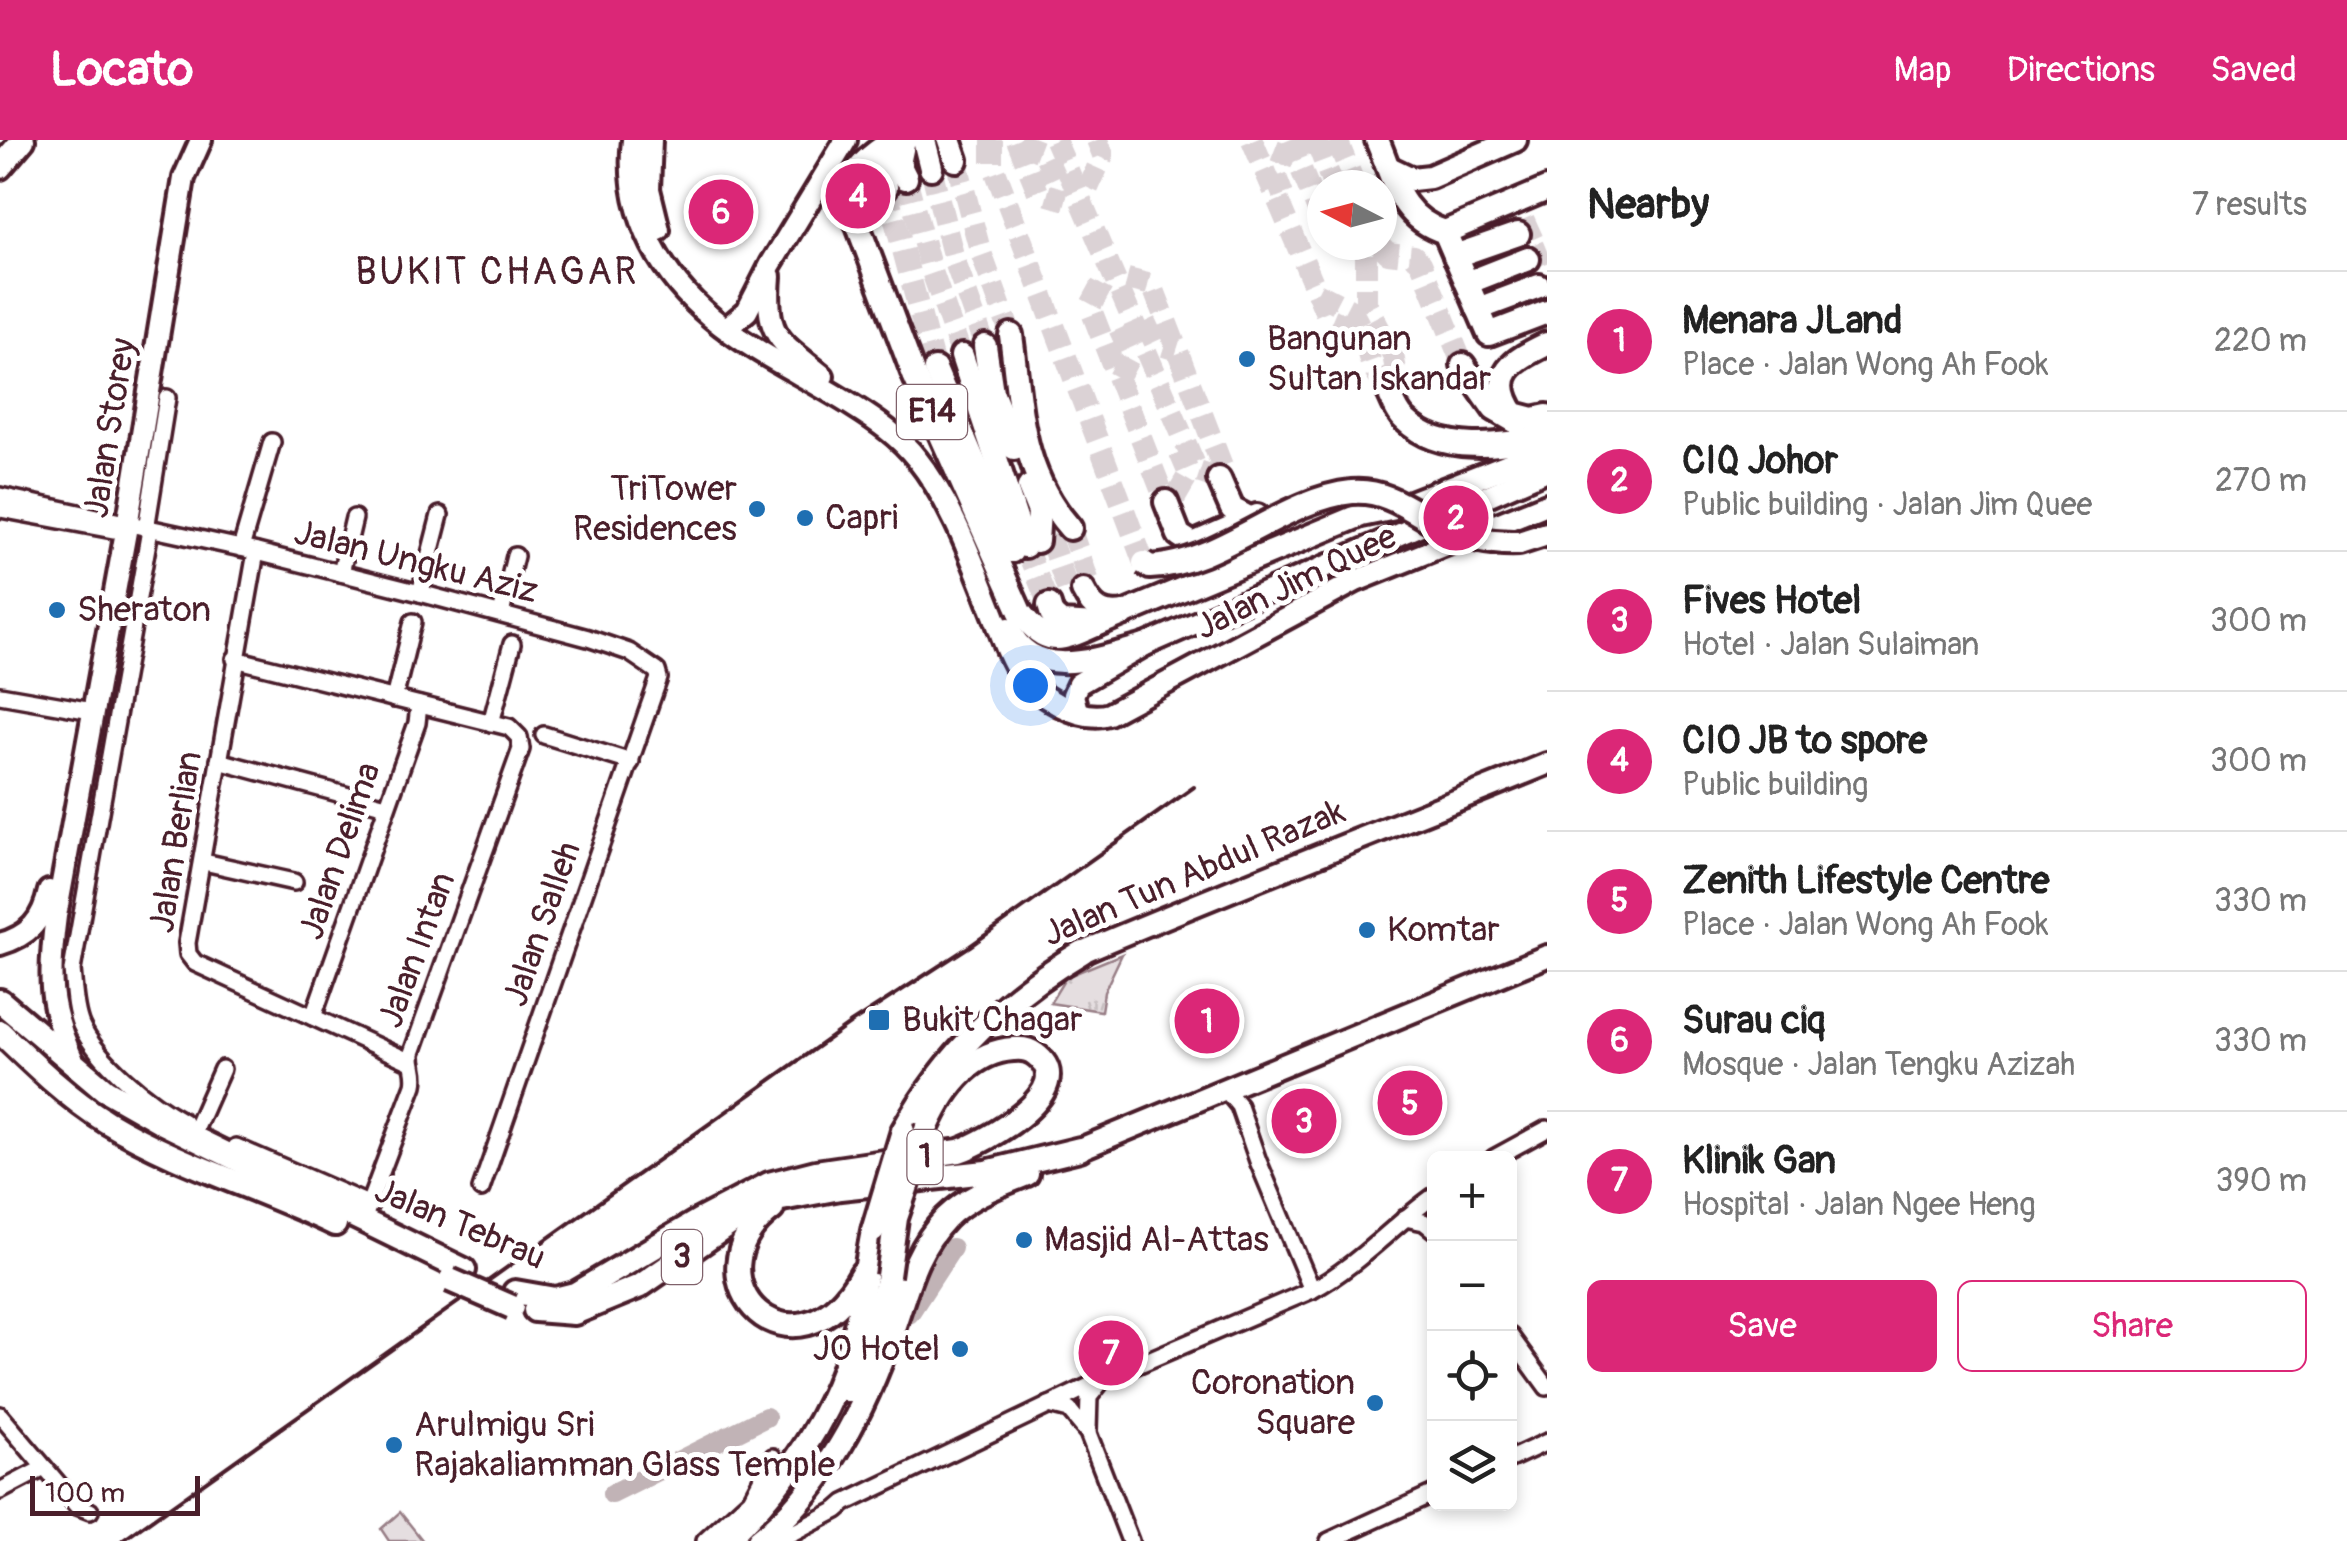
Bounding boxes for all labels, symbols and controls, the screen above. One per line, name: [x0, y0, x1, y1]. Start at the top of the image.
text: Locato: [50, 40, 193, 100]
text: Map: [1894, 48, 1952, 92]
text: Directions: [2007, 48, 2155, 92]
text: Saved: [2210, 48, 2297, 92]
pin: 4: [826, 158, 890, 234]
north arrow: [1307, 170, 1397, 260]
pin: 6: [688, 174, 754, 250]
text: Nearby: [1587, 179, 1709, 231]
text: 7 results: [2192, 185, 2307, 225]
district label: BUKIT CHAGAR: [355, 248, 639, 296]
text: Menara JLand: [1682, 297, 1902, 345]
place label: Bangunan Sultan Iskandar: [1267, 317, 1492, 401]
text: 1: [1613, 321, 1626, 361]
text: 220 m: [2214, 321, 2307, 361]
street label: Jalan Storey: [74, 335, 146, 521]
text: Place · Jalan Wong Ah Fook: [1682, 345, 2049, 385]
marker: Bangunan Sultan Iskandar: [1236, 348, 1258, 370]
road number: E14: [897, 385, 967, 439]
text: CIQ Johor: [1682, 437, 1838, 485]
text: 2: [1611, 461, 1628, 501]
text: 270 m: [2215, 461, 2307, 501]
place label: TriTower Residences: [573, 467, 737, 551]
pin: 2: [1424, 480, 1488, 556]
text: Public building · Jalan Jim Quee: [1682, 485, 2092, 525]
place label: Capri: [825, 496, 898, 540]
marker: TriTower Residences: [746, 498, 768, 520]
marker: Capri: [794, 507, 816, 529]
street label: Jalan Ungku Aziz: [290, 510, 542, 614]
street label: Jalan Jim Quee: [1188, 514, 1404, 650]
text: Fives Hotel: [1682, 577, 1861, 625]
place label: Sheraton: [77, 588, 211, 632]
marker: Sheraton: [46, 599, 68, 621]
text: 3: [1611, 601, 1628, 641]
text: 300 m: [2210, 601, 2307, 641]
text: Hotel · Jalan Sulaiman: [1682, 625, 1979, 665]
your location: [1005, 660, 1056, 711]
text: CIO JB to spore: [1682, 717, 1927, 765]
text: 4: [1610, 741, 1629, 781]
text: 300 m: [2210, 741, 2307, 781]
street label: Jalan Berlian: [140, 748, 212, 936]
street label: Jalan Delima: [289, 757, 391, 945]
text: Public building: [1682, 765, 1868, 805]
street label: Jalan Tun Abdul Razak: [1036, 789, 1352, 956]
street label: Jalan Salleh: [493, 836, 591, 1012]
text: Zenith Lifestyle Centre: [1682, 857, 2050, 905]
street label: Jalan Intan: [369, 866, 465, 1034]
text: 5: [1611, 881, 1628, 921]
text: 330 m: [2214, 881, 2307, 921]
text: Place · Jalan Wong Ah Fook: [1682, 905, 2049, 945]
place label: Komtar: [1387, 908, 1500, 952]
marker: Komtar: [1356, 919, 1378, 941]
pin: 1: [1174, 984, 1240, 1058]
text: Surau ciq: [1682, 997, 1825, 1045]
place label: Bukit Chagar: [902, 998, 1083, 1042]
marker: Bukit Chagar: [866, 1007, 892, 1033]
text: 6: [1610, 1021, 1629, 1061]
text: 330 m: [2214, 1021, 2307, 1061]
text: Mosque · Jalan Tengku Azizah: [1682, 1045, 2075, 1085]
pin: 5: [1378, 1066, 1442, 1140]
pin: 3: [1272, 1084, 1336, 1158]
road number: 1: [908, 1130, 942, 1184]
text: Klinik Gan: [1682, 1137, 1836, 1185]
map controls: [1427, 1151, 1517, 1511]
button: +: [1427, 1151, 1517, 1241]
text: 7: [1611, 1161, 1628, 1201]
text: 390 m: [2215, 1161, 2307, 1201]
street label: Jalan Tebrau: [368, 1168, 552, 1280]
text: Hospital · Jalan Ngee Heng: [1682, 1185, 2036, 1225]
place label: Masjid Al-Attas: [1044, 1218, 1269, 1262]
marker: Masjid Al-Attas: [1013, 1229, 1035, 1251]
road number: 3: [662, 1230, 702, 1284]
button: −: [1427, 1241, 1517, 1331]
button: Save: [1587, 1280, 1937, 1372]
button: Share: [1957, 1280, 2307, 1372]
pin: 7: [1078, 1316, 1144, 1390]
place label: JO Hotel: [813, 1327, 940, 1371]
button: locate: [1427, 1331, 1517, 1421]
marker: JO Hotel: [949, 1338, 971, 1360]
place label: Coronation Square: [1191, 1361, 1355, 1445]
marker: Coronation Square: [1364, 1392, 1386, 1414]
place label: Arulmigu Sri Rajakaliamman Glass Temple: [414, 1403, 835, 1487]
button: layers: [1427, 1421, 1517, 1511]
marker: Arulmigu Sri Rajakaliamman Glass Temple: [383, 1434, 405, 1456]
scale bar: [30, 1471, 200, 1516]
text: 100 m: [45, 1476, 125, 1511]

